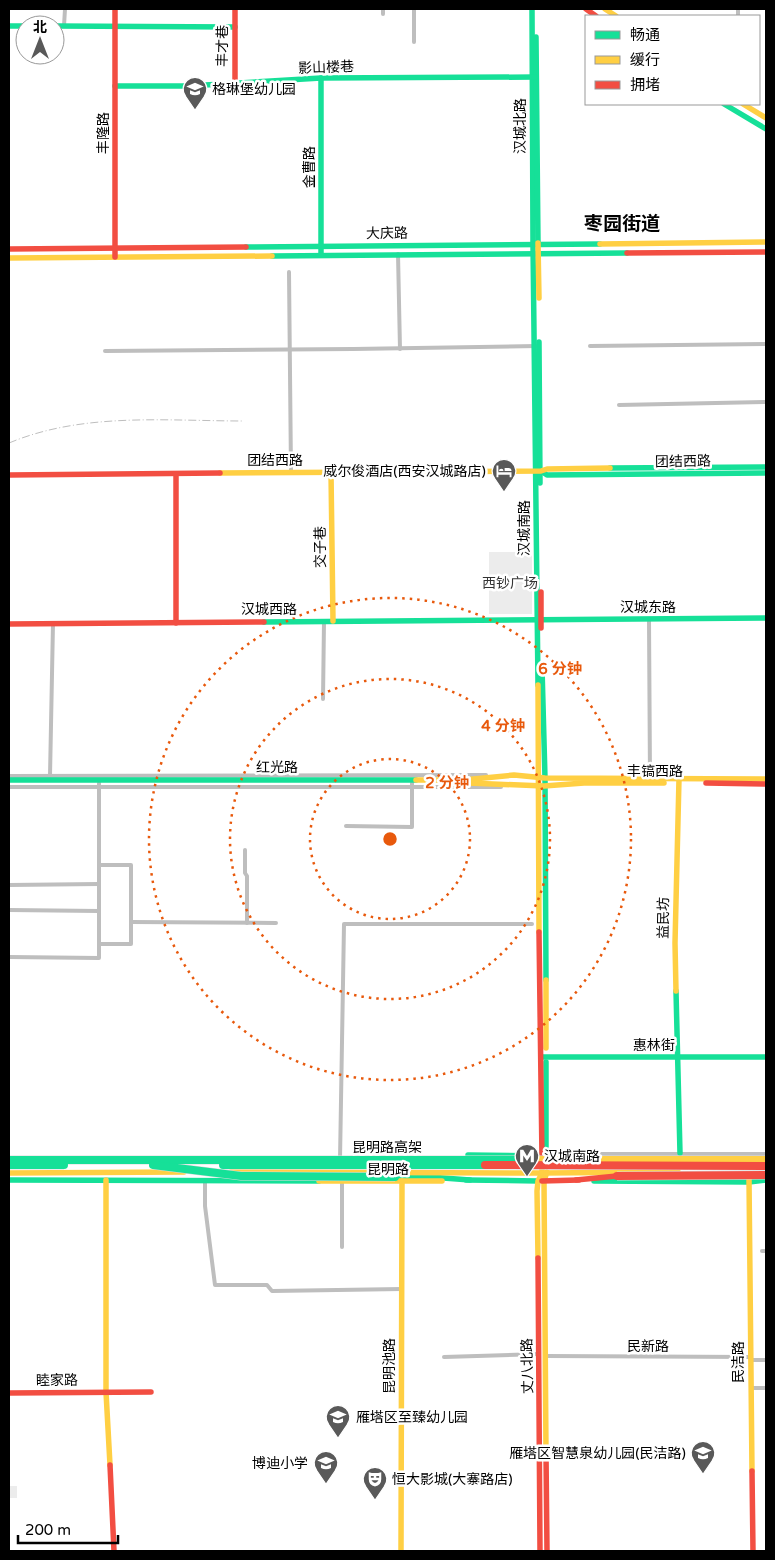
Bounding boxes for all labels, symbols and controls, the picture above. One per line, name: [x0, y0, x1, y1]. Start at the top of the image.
north arrow: [15, 15, 65, 65]
legend: [585, 15, 760, 105]
text: 北: [33, 19, 47, 36]
street label: 丰才巷: [214, 25, 231, 67]
text: 畅通: [630, 26, 660, 44]
text: 缓行: [630, 51, 660, 69]
street label: 影山楼巷: [298, 58, 354, 77]
school or university icon: 格琳堡幼儿园: [182, 76, 208, 110]
text: 拥堵: [630, 76, 660, 94]
place label: 格琳堡幼儿园: [212, 81, 296, 98]
street label: 汉城北路: [512, 98, 529, 154]
street label: 丰隆路: [95, 112, 112, 154]
street label: 金曹路: [301, 146, 318, 188]
district label: 枣园街道: [584, 213, 660, 235]
street label: 大庆路: [366, 225, 408, 242]
street label: 团结西路: [247, 452, 303, 469]
street label: 团结西路: [655, 453, 711, 470]
hotel icon: 威尔俊酒店(西安汉城路店): [491, 458, 517, 492]
place label: 威尔俊酒店(西安汉城路店): [323, 463, 486, 480]
street label: 汉城南路: [516, 500, 533, 556]
street label: 交子巷: [312, 526, 329, 568]
park label: 西钞广场: [482, 575, 538, 592]
street label: 汉城东路: [620, 599, 676, 616]
street label: 汉城西路: [241, 601, 297, 618]
text: 6 分钟: [538, 660, 582, 678]
text: 4 分钟: [481, 717, 525, 735]
street label: 红光路: [256, 759, 298, 776]
street label: 丰镐西路: [627, 763, 683, 780]
text: 2 分钟: [425, 774, 469, 792]
centre of rings: [381, 830, 399, 848]
street label: 益民坊: [655, 897, 672, 939]
street label: 惠林街: [633, 1037, 675, 1054]
street label: 昆明路高架: [352, 1139, 422, 1156]
metro station icon: 汉城南路: [514, 1143, 540, 1177]
place label: 汉城南路: [544, 1148, 600, 1165]
street label: 昆明路: [367, 1161, 409, 1178]
street label: 昆明池路: [381, 1338, 398, 1394]
street label: 丈八北路: [519, 1338, 536, 1394]
street label: 民新路: [627, 1338, 669, 1355]
street label: 民洁路: [730, 1341, 747, 1383]
street label: 睦家路: [36, 1372, 78, 1389]
school or university icon: 雁塔区至臻幼儿园: [325, 1404, 351, 1438]
place label: 雁塔区至臻幼儿园: [356, 1409, 468, 1426]
school or university icon: 雁塔区智慧泉幼儿园(民洁路): [690, 1440, 716, 1474]
place label: 雁塔区智慧泉幼儿园(民洁路): [509, 1445, 686, 1462]
school or university icon: 博迪小学: [313, 1450, 339, 1484]
place label: 博迪小学: [252, 1455, 308, 1472]
theatre icon: 恒大影城(大寨路店): [362, 1466, 388, 1500]
place label: 恒大影城(大寨路店): [392, 1471, 513, 1488]
scale bar: [18, 1512, 118, 1544]
text: 200 m: [25, 1521, 71, 1539]

